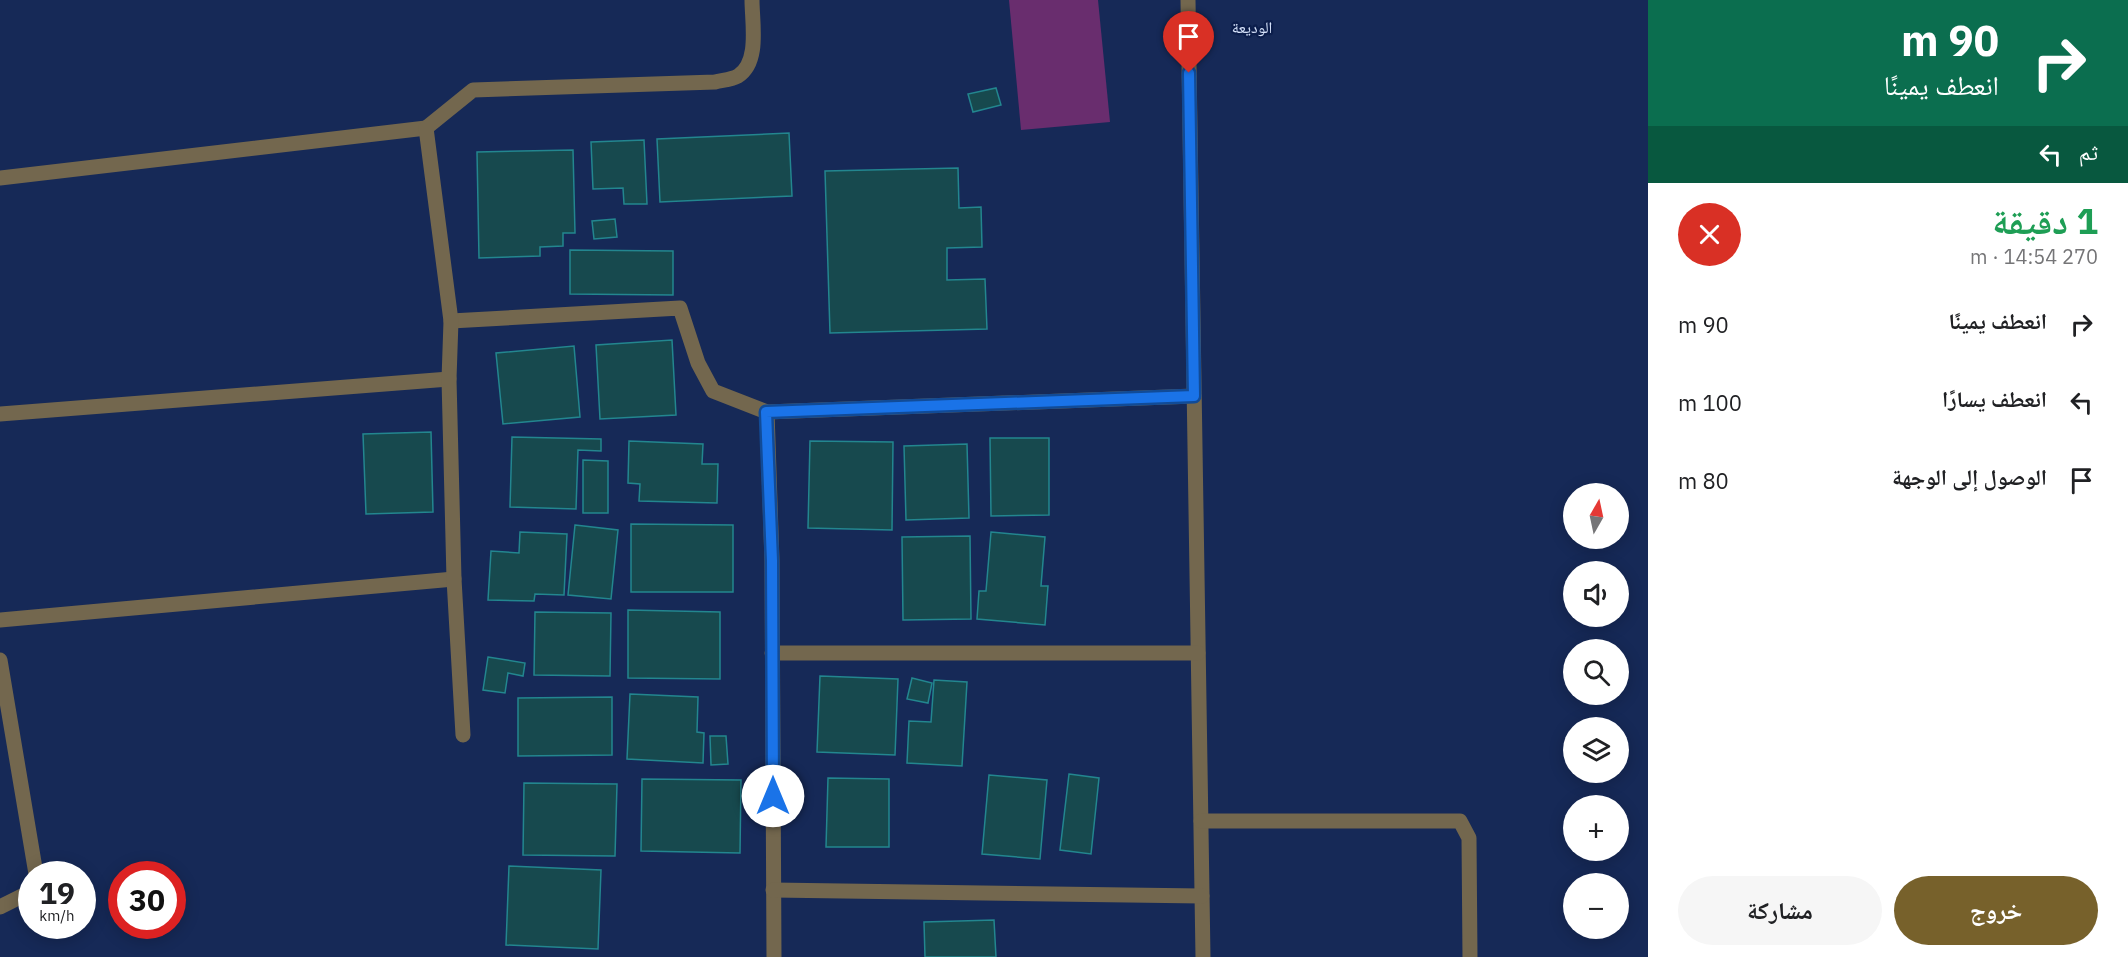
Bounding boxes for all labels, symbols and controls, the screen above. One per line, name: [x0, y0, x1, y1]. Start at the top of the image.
pin: [1163, 11, 1214, 73]
text: 90 m: [1901, 13, 1999, 68]
district label: الوديعة: [1232, 17, 1272, 37]
icon: arrive: [1172, 20, 1205, 53]
icon: right: [2020, 24, 2098, 102]
text: انعطف يمينًا: [1884, 67, 1999, 102]
text: ثم: [2079, 137, 2098, 166]
icon: left: [2034, 138, 2067, 171]
text: 1 دقيقة: [1992, 197, 2098, 244]
button: close: [1678, 203, 1741, 266]
text: 270 m · 14:54: [1970, 243, 2098, 270]
text: انعطف يمينًا: [1949, 306, 2047, 335]
icon: right: [2065, 308, 2098, 341]
text: 90 m: [1678, 310, 1729, 339]
text: انعطف يسارًا: [1942, 384, 2047, 413]
icon: left: [2065, 386, 2098, 419]
text: 100 m: [1678, 388, 1742, 417]
text: الوصول إلى الوجهة: [1892, 462, 2047, 491]
icon: arrive: [2065, 464, 2098, 497]
text: 80 m: [1678, 466, 1729, 495]
north arrow: [1563, 483, 1629, 549]
map controls: [1563, 483, 1629, 939]
button: sound: [1563, 561, 1629, 627]
button: search: [1563, 639, 1629, 705]
button: layers: [1563, 717, 1629, 783]
position arrow: [741, 764, 805, 828]
button: +: [1563, 795, 1629, 861]
speed limit sign: 30: [108, 861, 186, 939]
text: 19: [39, 873, 75, 912]
button: −: [1563, 873, 1629, 939]
button: مشاركة: [1678, 876, 1882, 945]
button: خروج: [1894, 876, 2098, 945]
text: km/h: [39, 906, 75, 925]

